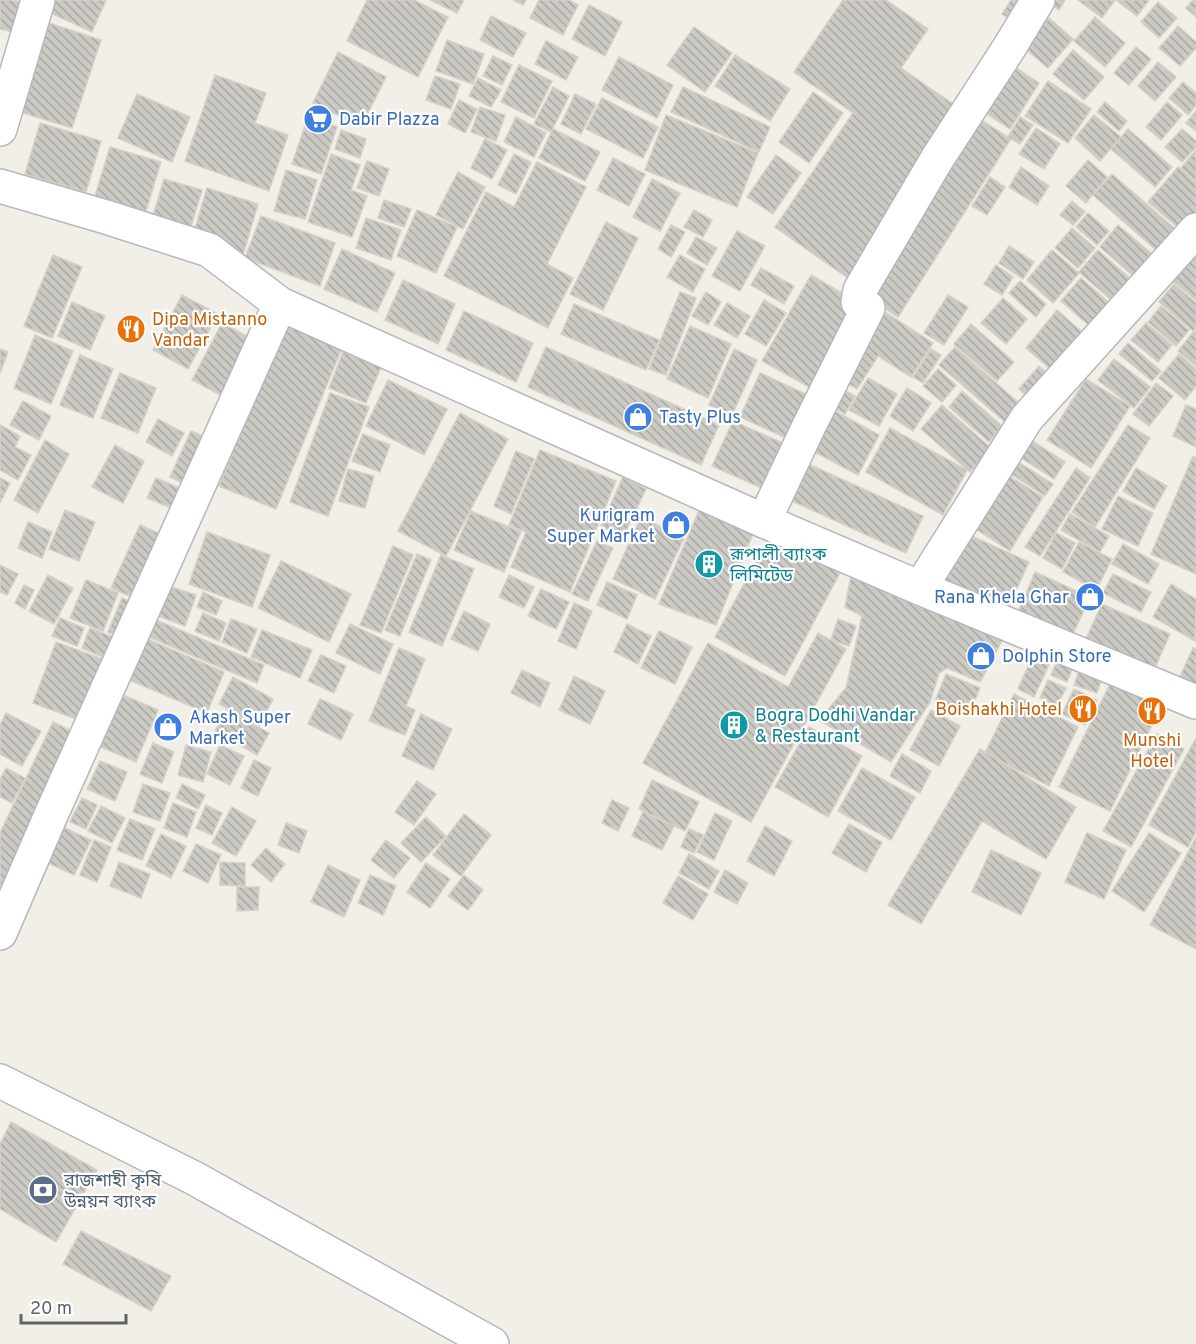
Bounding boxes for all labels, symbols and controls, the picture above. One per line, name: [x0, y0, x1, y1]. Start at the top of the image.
supermarket icon: Dabir Plazza: [302, 103, 334, 135]
place label: Dabir Plazza: [339, 109, 440, 132]
place label: Dipa Mistanno Vandar: [152, 309, 267, 353]
restaurant icon: Dipa Mistanno Vandar: [115, 313, 147, 345]
shop icon: Tasty Plus: [622, 401, 654, 433]
place label: Tasty Plus: [659, 407, 741, 430]
place label: Kurigram Super Market: [547, 505, 655, 549]
shop icon: Kurigram Super Market: [660, 509, 692, 541]
place label: রূপালী ব্যাংক লিমিটেড: [729, 544, 827, 588]
building icon: রূপালী ব্যাংক লিমিটেড: [693, 548, 725, 580]
shop icon: Rana Khela Ghar: [1074, 581, 1106, 613]
place label: Rana Khela Ghar: [934, 587, 1069, 610]
shop icon: Dolphin Store: [965, 640, 997, 672]
place label: Dolphin Store: [1002, 646, 1112, 669]
restaurant icon: Boishakhi Hotel: [1067, 693, 1099, 725]
restaurant icon: Munshi Hotel: [1136, 695, 1168, 727]
place label: Boishakhi Hotel: [935, 699, 1062, 722]
place label: Bogra Dodhi Vandar & Restaurant: [755, 705, 916, 749]
place label: Akash Super Market: [189, 707, 291, 751]
building icon: Bogra Dodhi Vandar & Restaurant: [718, 709, 750, 741]
shop icon: Akash Super Market: [152, 711, 184, 743]
place label: Munshi Hotel: [1123, 730, 1181, 774]
place label: রাজশাহী কৃষি উন্নয়ন ব্যাংক: [63, 1170, 162, 1214]
bank icon: রাজশাহী কৃষি উন্নয়ন ব্যাংক: [27, 1174, 59, 1206]
scale bar: [21, 1287, 126, 1325]
text: 20 m: [30, 1298, 72, 1321]

